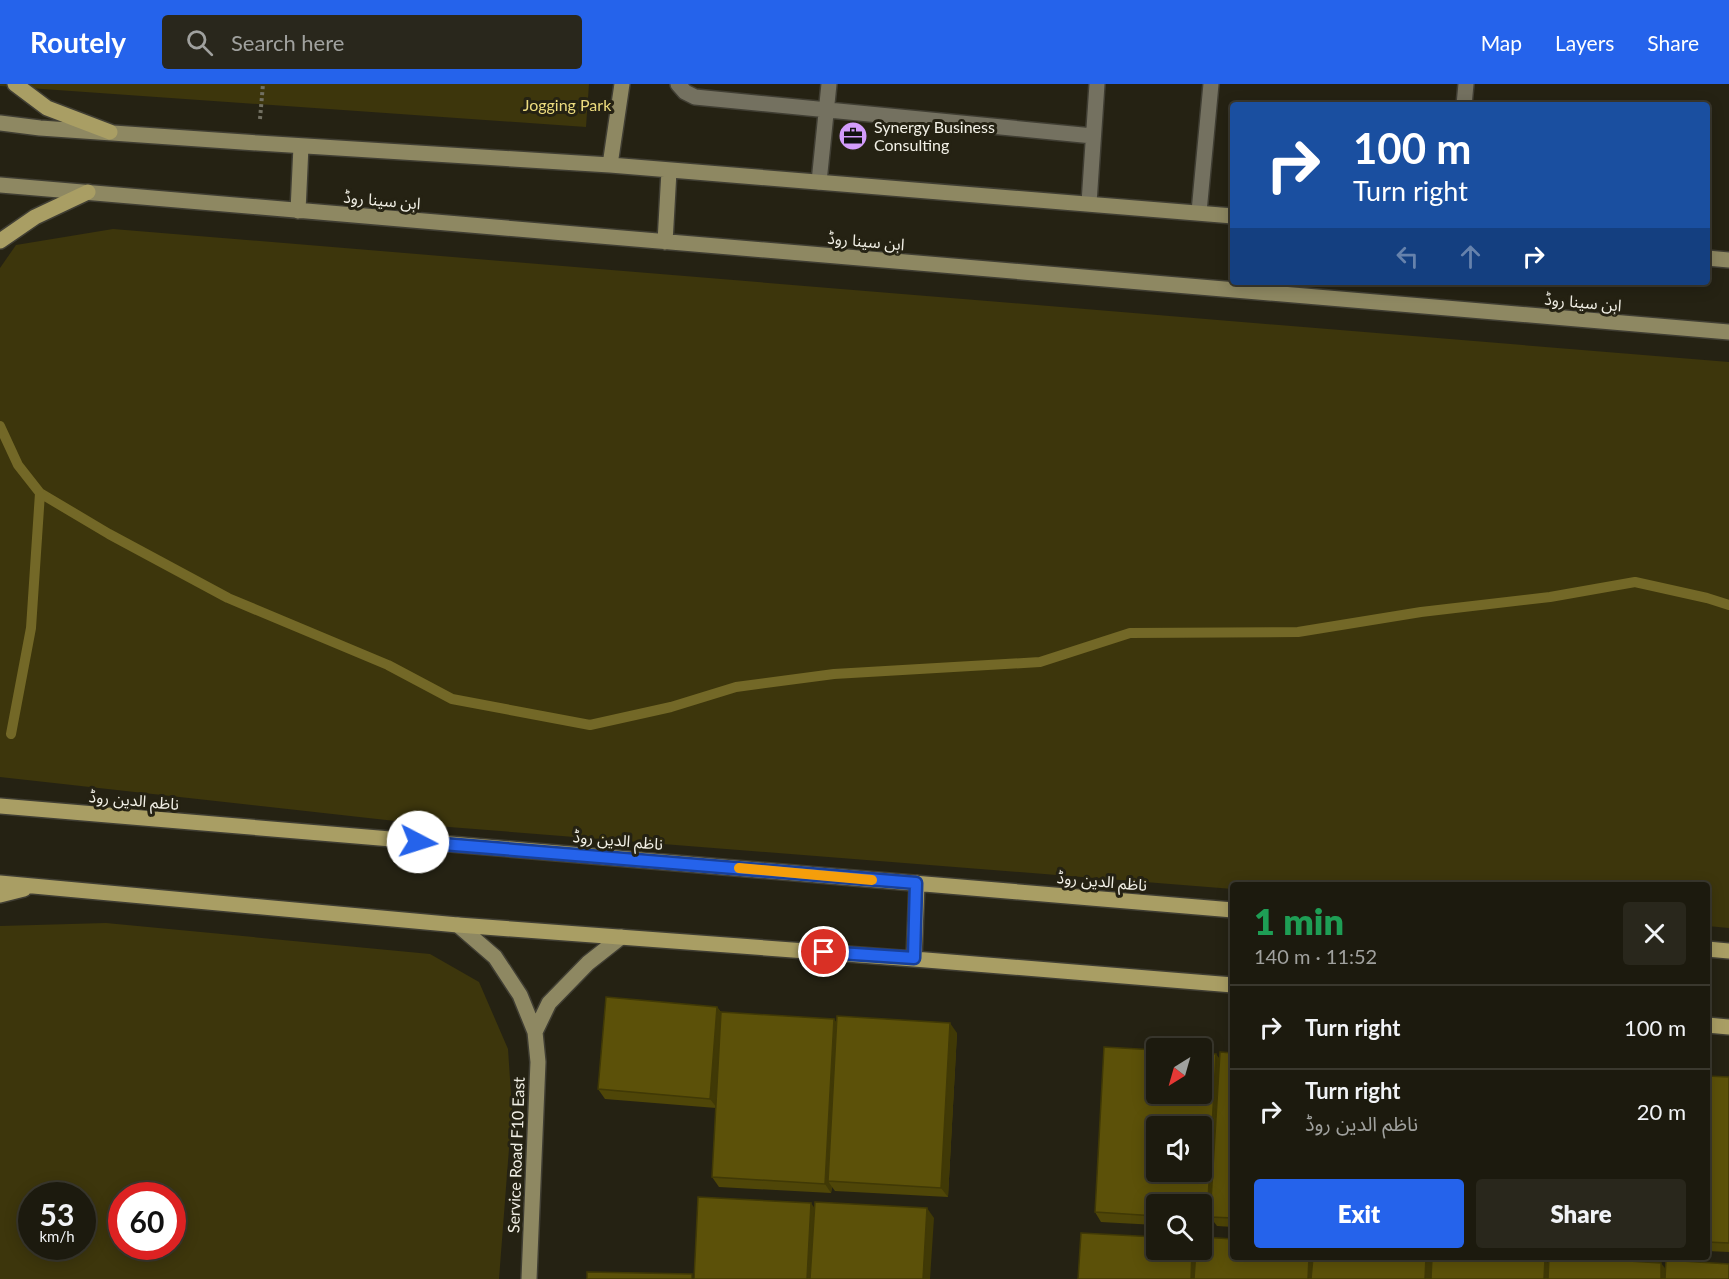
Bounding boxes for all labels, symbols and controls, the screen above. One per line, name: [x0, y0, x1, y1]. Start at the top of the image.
search box: [162, 15, 582, 69]
text: Routely: [30, 25, 126, 59]
icon: search: [183, 26, 216, 59]
text: Search here: [231, 29, 344, 56]
text: Map: [1481, 30, 1522, 55]
text: Layers: [1555, 30, 1614, 55]
text: Share: [1647, 30, 1699, 55]
park label: Jogging Park: [523, 95, 612, 114]
place label: Synergy Business Consulting: [874, 117, 995, 154]
office icon: Synergy Business Consulting: [837, 120, 869, 152]
text: 100 m: [1353, 123, 1471, 173]
icon: right: [1254, 126, 1332, 204]
text: Turn right: [1353, 174, 1468, 207]
street label: ابن سینا روڈ: [343, 187, 421, 213]
street label: ابن سینا روڈ: [827, 228, 905, 254]
icon: left: [1391, 240, 1424, 273]
icon: ahead: [1454, 240, 1487, 273]
icon: right: [1517, 240, 1550, 273]
street label: ابن سینا روڈ: [1544, 289, 1622, 315]
street label: ناظم الدین روڈ: [88, 786, 180, 817]
position arrow: [386, 810, 450, 874]
street label: ناظم الدین روڈ: [572, 826, 664, 857]
street label: ناظم الدین روڈ: [1056, 867, 1148, 898]
text: 1 min: [1254, 899, 1344, 943]
button: close: [1623, 902, 1686, 965]
pin: [798, 926, 849, 977]
icon: arrive: [807, 935, 840, 968]
text: 140 m · 11:52: [1254, 944, 1377, 968]
icon: right: [1254, 1011, 1287, 1044]
text: Turn right: [1305, 1014, 1400, 1041]
text: 100 m: [1624, 1014, 1686, 1041]
north arrow: [1146, 1038, 1212, 1104]
map controls: [1146, 1038, 1212, 1260]
street label: Service Road F10 East: [503, 1076, 528, 1233]
text: Turn right: [1305, 1077, 1400, 1104]
icon: right: [1254, 1095, 1287, 1128]
text: 20 m: [1637, 1098, 1686, 1125]
text: ناظم الدین روڈ: [1305, 1111, 1418, 1135]
button: sound: [1146, 1116, 1212, 1182]
button: Exit: [1254, 1179, 1464, 1248]
button: Share: [1476, 1179, 1686, 1248]
speed limit sign: 60: [108, 1182, 186, 1260]
button: search: [1146, 1194, 1212, 1260]
text: 53: [40, 1196, 74, 1232]
text: km/h: [39, 1227, 75, 1245]

